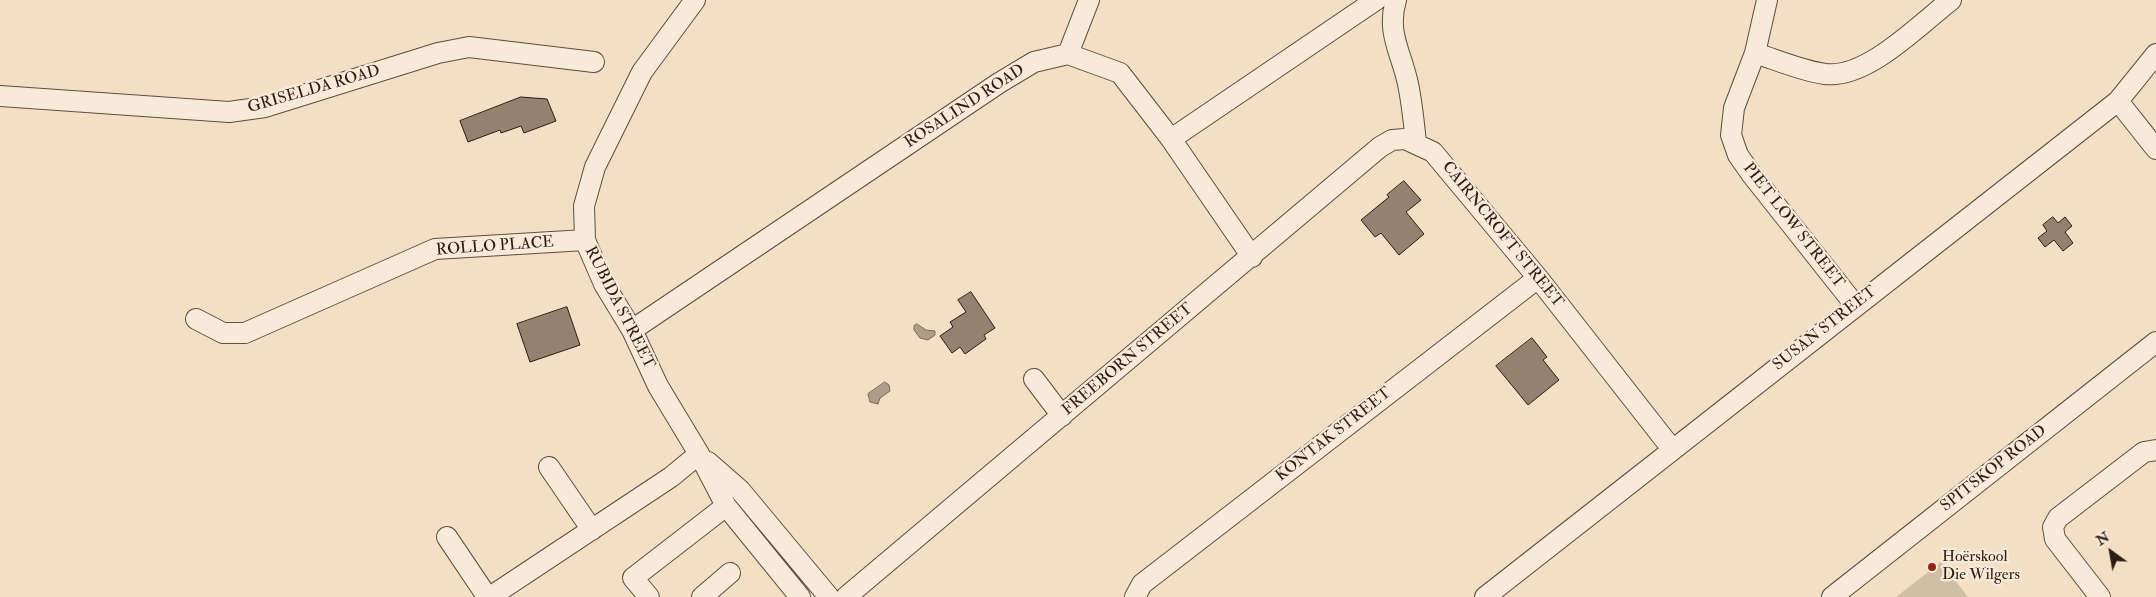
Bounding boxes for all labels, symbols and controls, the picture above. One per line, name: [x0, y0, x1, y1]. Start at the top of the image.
street label: ROSALIND ROAD: [901, 61, 1029, 153]
street label: GRISELDA ROAD: [246, 62, 382, 118]
street label: CAIRNCROFT STREET: [1437, 158, 1567, 312]
street label: PIET LOW STREET: [1738, 160, 1848, 292]
street label: ROLLO PLACE: [435, 233, 555, 261]
street label: RUBIDA STREET: [580, 244, 658, 372]
street label: SUSAN STREET: [1769, 283, 1881, 375]
street label: FREEBORN STREET: [1059, 300, 1197, 420]
street label: KONTAK STREET: [1272, 384, 1396, 486]
street label: SPITSKOP ROAD: [1937, 422, 2051, 516]
north arrow: [2086, 527, 2136, 577]
text: N: [2093, 528, 2113, 549]
place label: Hoërskool Die Wilgers: [1942, 548, 2020, 586]
marker: Hoërskool Die Wilgers: [1926, 561, 1938, 573]

